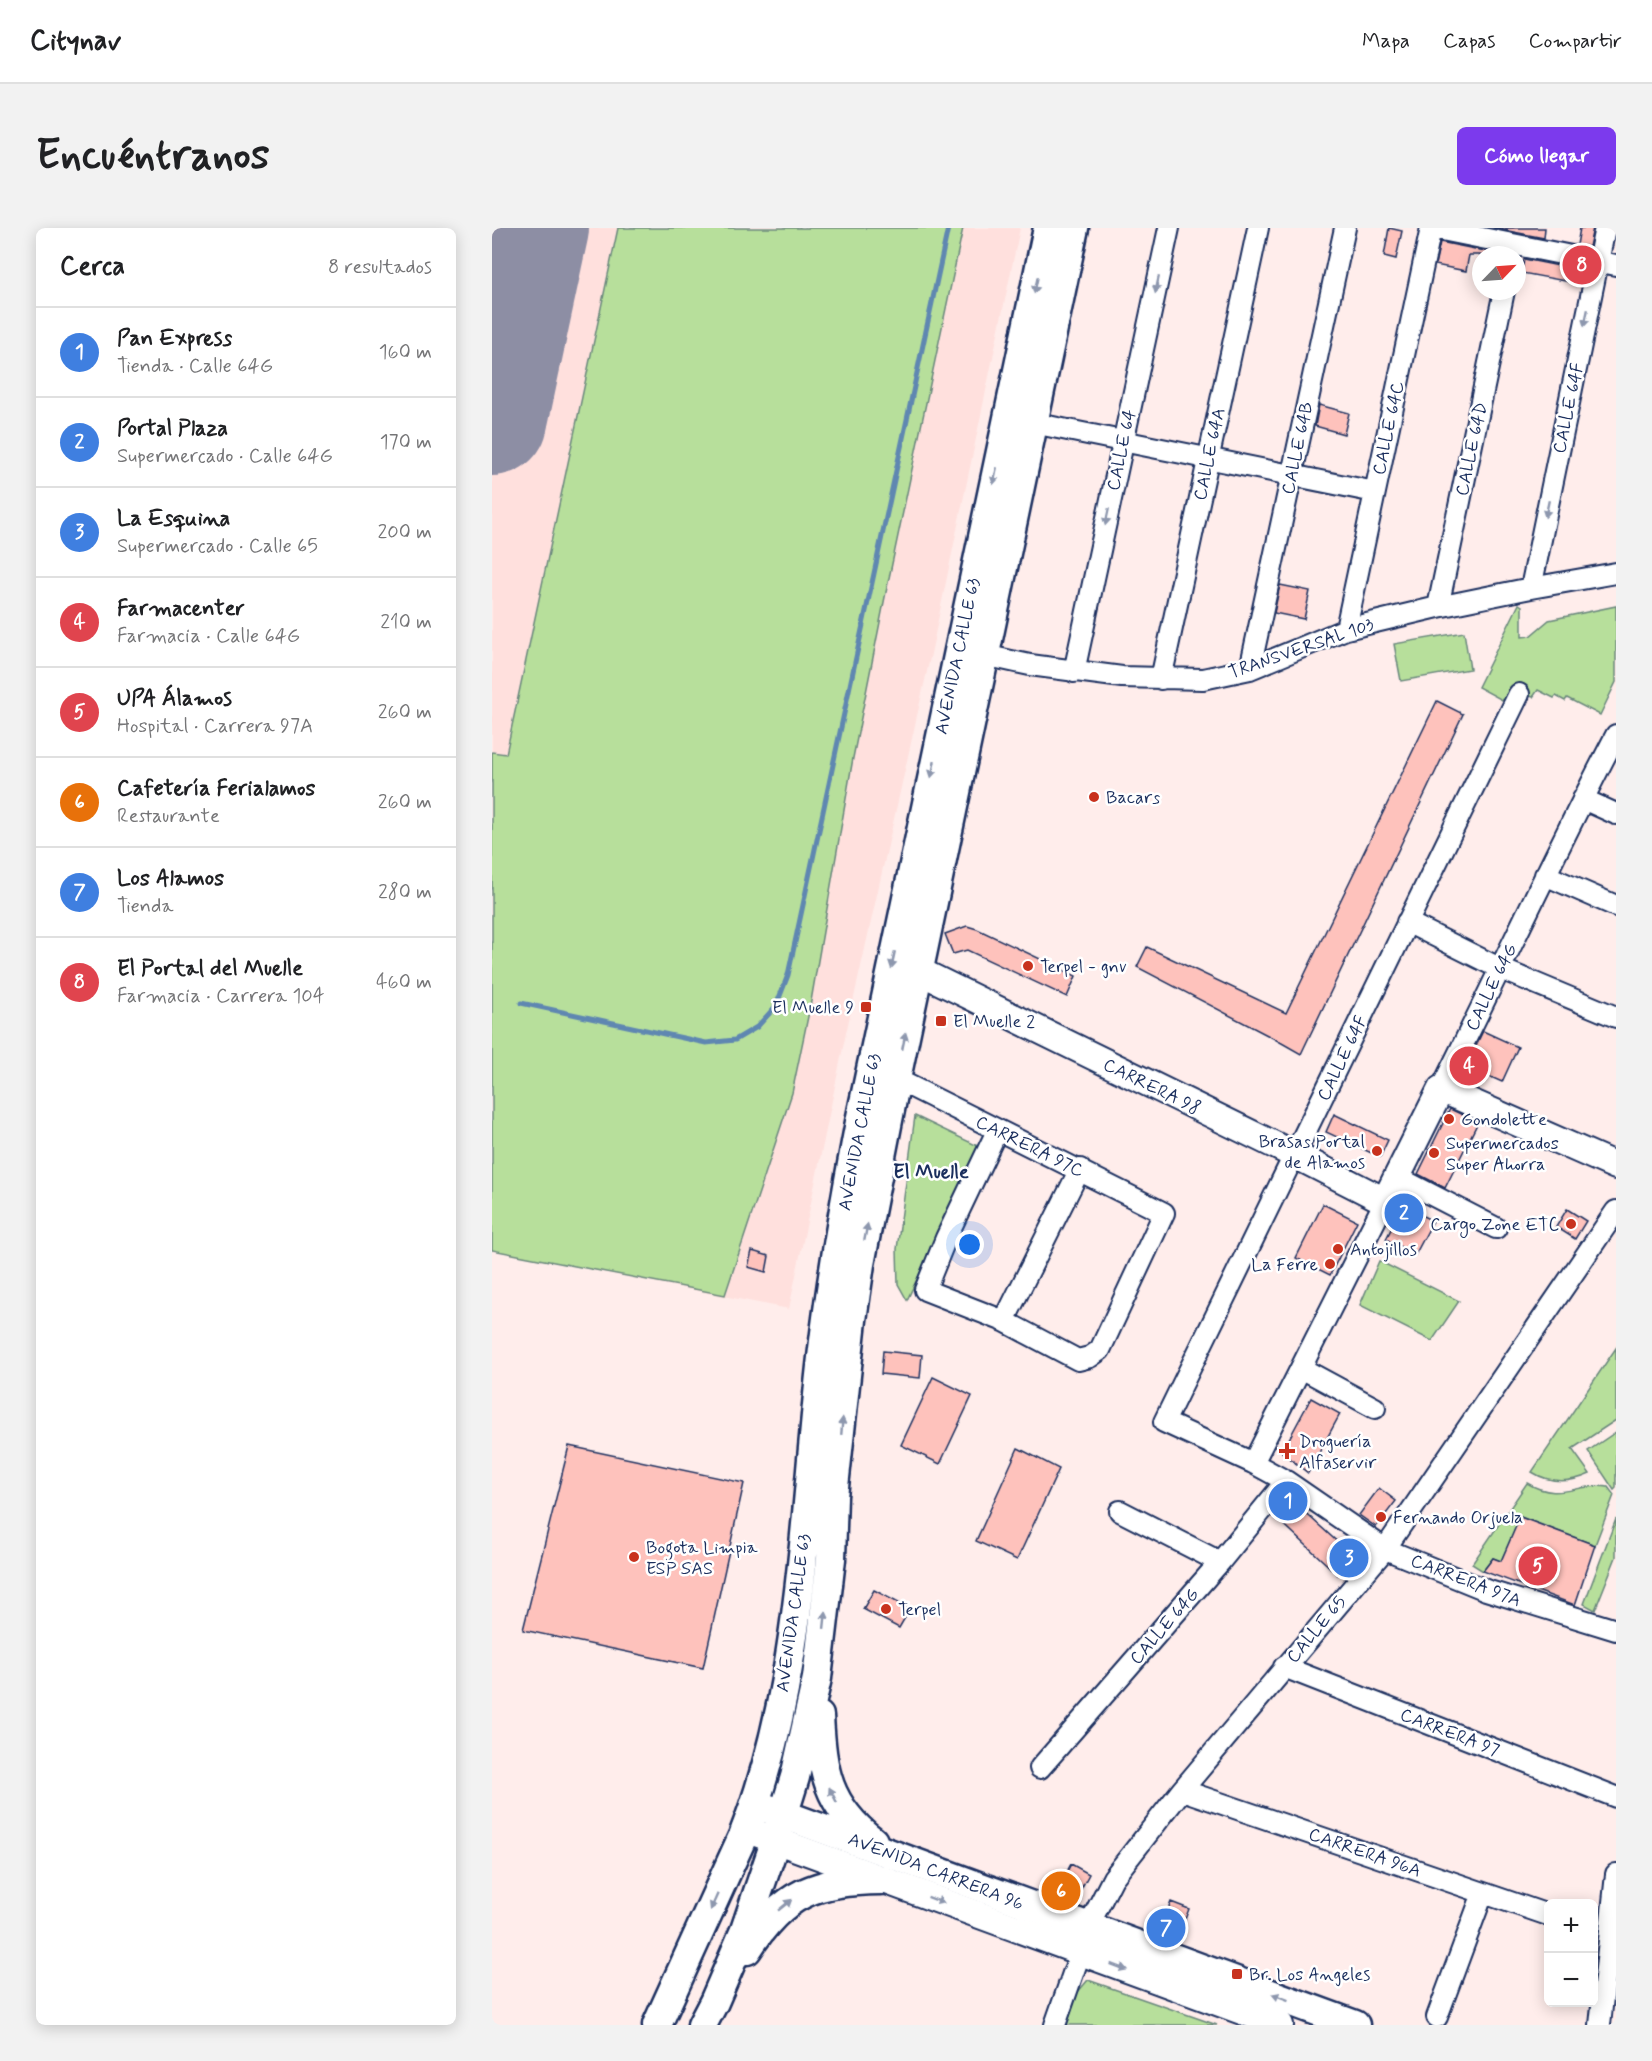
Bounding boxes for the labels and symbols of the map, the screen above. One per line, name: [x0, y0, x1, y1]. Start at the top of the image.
pin: 8: [1562, 243, 1602, 288]
north arrow: [1472, 246, 1526, 300]
one-way arrow: [1031, 276, 1040, 295]
one-way arrow: [1151, 276, 1161, 294]
one-way arrow: [1581, 309, 1590, 328]
street label: CALLE 64F: [1548, 361, 1590, 456]
street label: CALLE 64C: [1367, 379, 1411, 477]
street label: CALLE 64B: [1276, 400, 1319, 497]
street label: CALLE 64D: [1450, 400, 1494, 498]
street label: CALLE 64A: [1188, 406, 1232, 503]
street label: CALLE 64: [1102, 407, 1142, 493]
one-way arrow: [990, 467, 1000, 485]
one-way arrow: [1542, 500, 1551, 519]
one-way arrow: [1102, 508, 1111, 527]
street label: AVENIDA CALLE 63: [930, 575, 986, 737]
street label: TRANSVERSAL 103: [1226, 613, 1377, 685]
one-way arrow: [928, 760, 938, 779]
place label: Bacars: [1106, 786, 1160, 810]
marker: Bacars: [1087, 790, 1101, 804]
street label: CALLE 64G: [1460, 940, 1523, 1035]
one-way arrow: [888, 951, 898, 970]
place label: Terpel - gnv: [1040, 955, 1127, 979]
marker: Terpel - gnv: [1021, 959, 1035, 973]
place label: El Muelle 9: [772, 996, 854, 1020]
marker: El Muelle 9: [859, 1000, 873, 1014]
place label: El Muelle 2: [953, 1010, 1035, 1034]
street label: CALLE 64F: [1312, 1012, 1374, 1105]
marker: El Muelle 2: [934, 1014, 948, 1028]
one-way arrow: [900, 1031, 909, 1050]
pin: 4: [1450, 1044, 1488, 1088]
street label: AVENIDA CALLE 63: [833, 1051, 887, 1213]
street label: CARRERA 98: [1099, 1053, 1204, 1121]
place label: Gondolette: [1461, 1108, 1547, 1132]
street label: CARRERA 97C: [971, 1110, 1088, 1184]
marker: Gondolette: [1442, 1112, 1456, 1126]
place label: Brasas Portal de Alamos: [1259, 1130, 1365, 1175]
place label: Supermercados Super Ahorra: [1446, 1132, 1559, 1177]
marker: Brasas Portal de Alamos: [1370, 1144, 1384, 1158]
marker: Supermercados Super Ahorra: [1427, 1146, 1441, 1160]
district label: El Muelle: [893, 1159, 969, 1186]
pin: 2: [1384, 1190, 1424, 1236]
place label: Cargo Zone ETC: [1430, 1213, 1559, 1238]
marker: Cargo Zone ETC: [1564, 1217, 1578, 1231]
one-way arrow: [862, 1223, 871, 1242]
your location: [955, 1230, 984, 1259]
place label: Antojillos: [1350, 1238, 1417, 1262]
marker: Antojillos: [1331, 1242, 1345, 1256]
place label: La Ferre: [1251, 1253, 1318, 1277]
marker: La Ferre: [1323, 1257, 1337, 1271]
one-way arrow: [837, 1416, 847, 1435]
place label: Droguería Alfaservir: [1299, 1430, 1377, 1475]
marker: Droguería Alfaservir: [1280, 1444, 1294, 1458]
pin: 1: [1268, 1478, 1308, 1524]
place label: Fernando Orjuela: [1393, 1506, 1523, 1530]
marker: Fernando Orjuela: [1374, 1510, 1388, 1524]
street label: AVENIDA CALLE 63: [771, 1532, 817, 1694]
place label: Bogota Limpia ESP SAS: [646, 1536, 758, 1581]
pin: 3: [1330, 1536, 1368, 1580]
pin: 5: [1518, 1544, 1558, 1588]
street label: CARRERA 97A: [1407, 1549, 1524, 1613]
marker: Bogota Limpia ESP SAS: [627, 1550, 641, 1564]
street label: CALLE 64G: [1125, 1583, 1205, 1670]
street label: CALLE 65: [1281, 1591, 1352, 1668]
place label: Terpel: [898, 1598, 941, 1622]
marker: Terpel: [879, 1602, 893, 1616]
one-way arrow: [820, 1610, 829, 1629]
street label: CARRERA 97: [1396, 1703, 1503, 1763]
one-way arrow: [829, 1786, 839, 1804]
street label: CARRERA 96A: [1305, 1822, 1424, 1883]
street label: AVENIDA CARRERA 96: [844, 1827, 1027, 1917]
pin: 6: [1042, 1868, 1080, 1914]
one-way arrow: [709, 1894, 718, 1911]
one-way arrow: [927, 1896, 945, 1906]
one-way arrow: [777, 1898, 793, 1911]
pin: 7: [1146, 1906, 1186, 1950]
one-way arrow: [1111, 1963, 1129, 1973]
place label: Br. Los Angeles: [1249, 1963, 1370, 1987]
marker: Br. Los Angeles: [1230, 1967, 1244, 1981]
one-way arrow: [1271, 1992, 1289, 2002]

